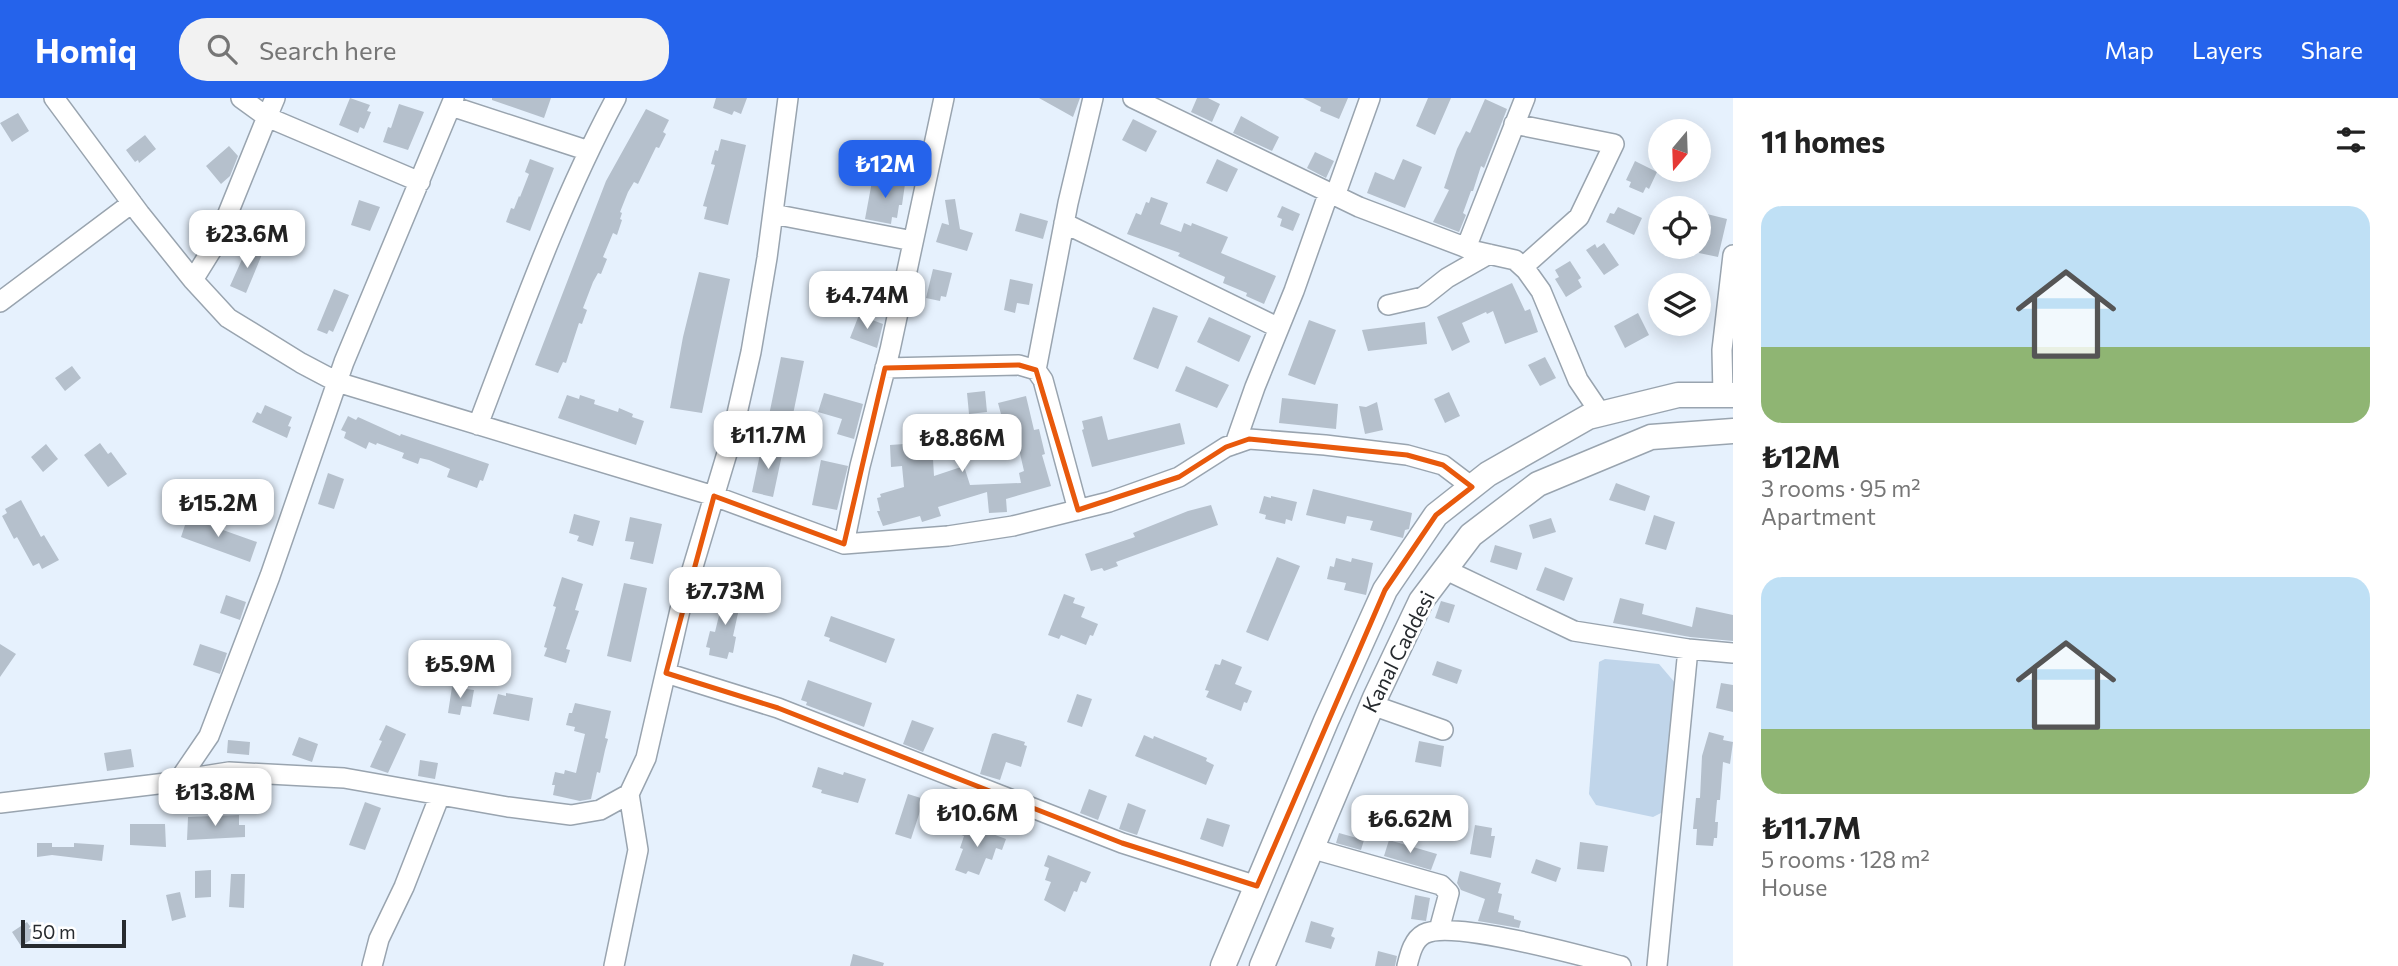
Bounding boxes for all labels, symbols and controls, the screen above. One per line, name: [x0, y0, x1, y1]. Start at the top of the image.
search box: [179, 18, 669, 81]
text: Homiq: [35, 29, 137, 70]
icon: search: [203, 30, 241, 68]
text: Search here: [259, 34, 396, 65]
text: Map: [2105, 35, 2154, 64]
text: Layers: [2192, 35, 2263, 64]
text: Share: [2301, 35, 2363, 64]
north arrow: [1648, 119, 1712, 182]
map controls: [1648, 119, 1711, 336]
icon: filters: [2332, 121, 2370, 159]
text: 11 homes: [1761, 122, 1885, 159]
pin: ₺12M: [844, 140, 926, 200]
text: ₺12M: [855, 149, 915, 177]
button: locate: [1648, 196, 1711, 259]
pin: ₺23.6M: [190, 211, 304, 270]
text: ₺23.6M: [205, 219, 289, 247]
icon: home: [2003, 251, 2129, 377]
pin: ₺4.74M: [810, 272, 924, 331]
button: layers: [1648, 273, 1711, 336]
text: ₺4.74M: [825, 280, 909, 308]
pin: ₺11.7M: [711, 412, 825, 471]
pin: ₺8.86M: [905, 414, 1019, 474]
text: ₺11.7M: [730, 420, 806, 448]
text: ₺8.86M: [919, 423, 1005, 451]
text: ₺12M: [1761, 437, 1840, 474]
text: 3 rooms · 95 m²: [1761, 474, 1920, 502]
pin: ₺15.2M: [161, 480, 275, 539]
text: ₺15.2M: [178, 488, 258, 516]
text: Apartment: [1761, 502, 1876, 530]
pin: ₺7.73M: [668, 568, 782, 627]
text: ₺7.73M: [685, 576, 765, 604]
street label: Kanal Caddesi: [1356, 586, 1439, 716]
icon: home: [2003, 622, 2129, 748]
pin: ₺5.9M: [411, 640, 509, 700]
text: ₺5.9M: [424, 649, 496, 677]
pin: ₺13.8M: [158, 768, 272, 828]
text: ₺13.8M: [175, 777, 255, 805]
pin: ₺10.6M: [920, 790, 1034, 849]
pin: ₺6.62M: [1353, 796, 1467, 855]
text: ₺10.6M: [936, 798, 1018, 826]
text: ₺6.62M: [1367, 804, 1453, 832]
text: ₺11.7M: [1761, 808, 1861, 845]
text: 5 rooms · 128 m²: [1761, 845, 1930, 873]
text: House: [1761, 873, 1827, 901]
scale bar: [21, 917, 126, 949]
text: 50 m: [32, 920, 76, 943]

